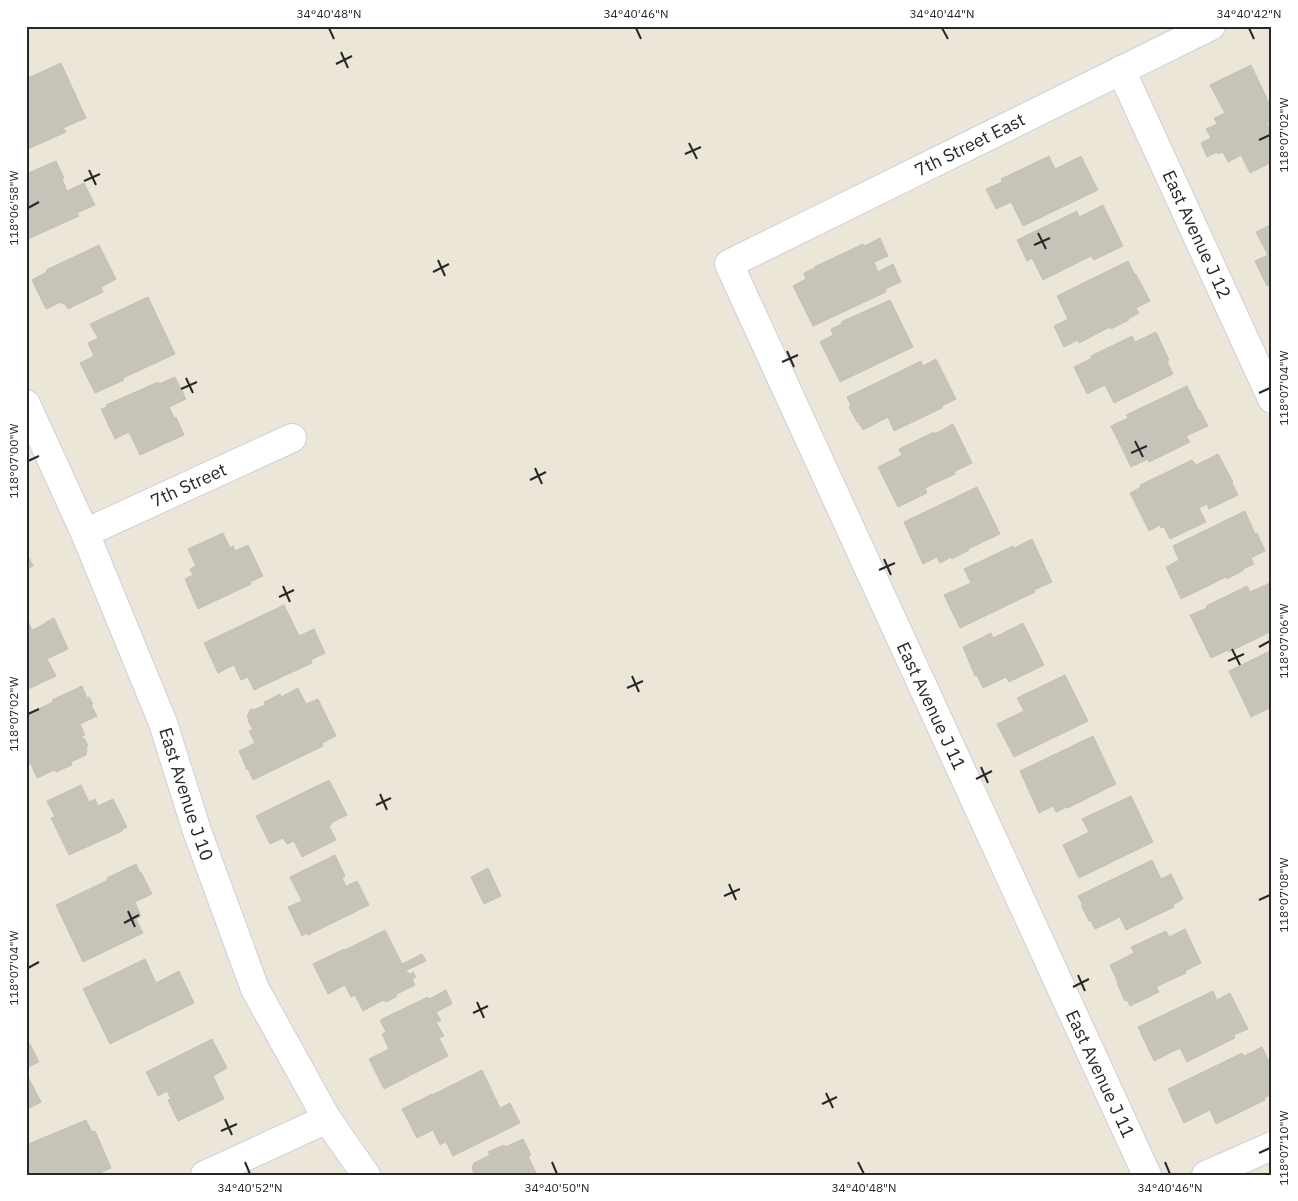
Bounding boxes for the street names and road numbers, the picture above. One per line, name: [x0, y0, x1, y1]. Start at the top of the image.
street label: 7th Street East: [911, 108, 1029, 182]
street label: East Avenue J 12: [1158, 166, 1236, 302]
street label: 7th Street: [147, 458, 230, 512]
street label: East Avenue J 11: [892, 638, 971, 774]
street label: East Avenue J 10: [154, 725, 219, 864]
street label: East Avenue J 11: [1061, 1006, 1140, 1142]

